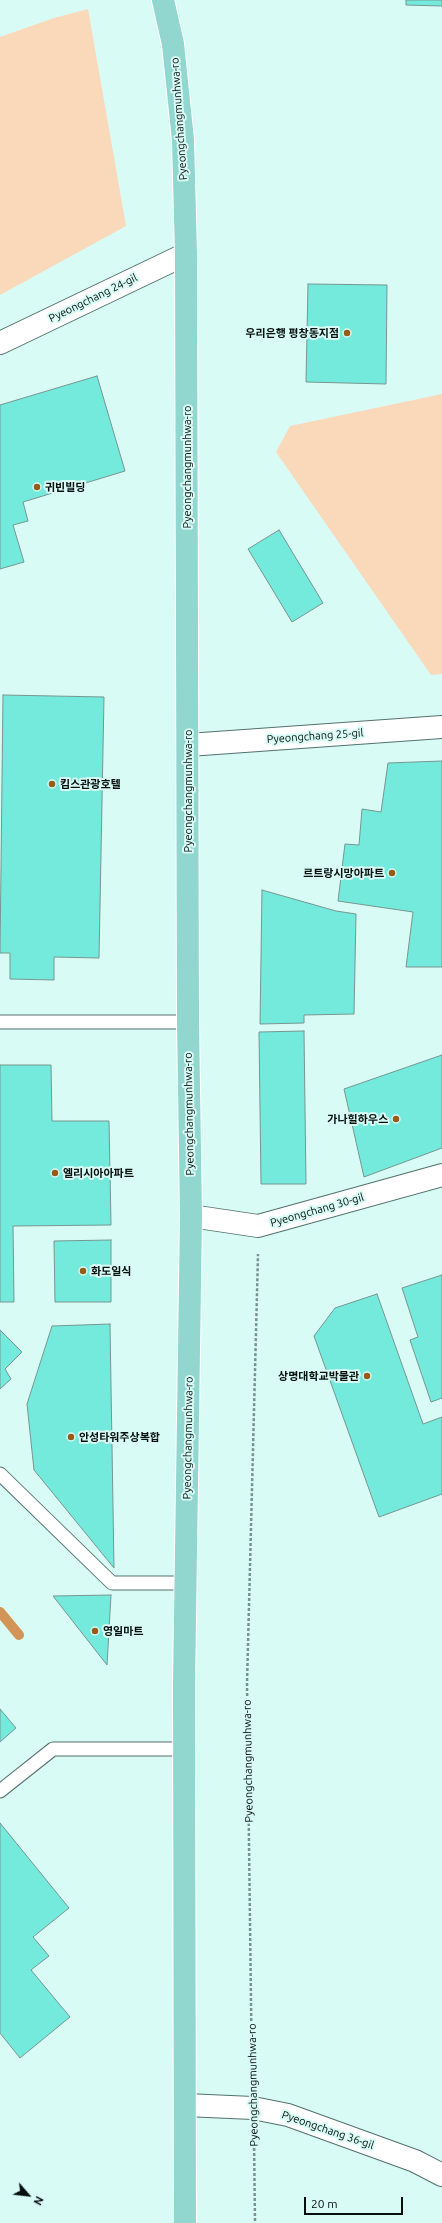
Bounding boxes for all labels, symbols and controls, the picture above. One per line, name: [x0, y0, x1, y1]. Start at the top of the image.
street label: Pyeongchangmunhwa-ro: [168, 57, 190, 181]
street label: Pyeongchang 24-gil: [47, 271, 139, 325]
place label: 우리은행 평창동지점: [245, 326, 339, 340]
marker: 우리은행 평창동지점: [342, 328, 352, 338]
street label: Pyeongchangmunhwa-ro: [180, 405, 194, 529]
place label: 귀빈빌딩: [45, 480, 85, 494]
marker: 귀빈빌딩: [32, 482, 42, 492]
street label: Pyeongchang 25-gil: [266, 726, 364, 746]
street label: Pyeongchangmunhwa-ro: [181, 729, 195, 853]
place label: 킴스관광호텔: [60, 777, 121, 791]
marker: 킴스관광호텔: [47, 779, 57, 789]
place label: 르트랑시망아파트: [303, 866, 384, 880]
marker: 르트랑시망아파트: [387, 868, 397, 878]
street label: Pyeongchangmunhwa-ro: [181, 1052, 197, 1176]
place label: 가나힐하우스: [327, 1112, 388, 1126]
marker: 가나힐하우스: [391, 1114, 401, 1124]
place label: 엘리시아아파트: [63, 1166, 134, 1180]
marker: 엘리시아아파트: [50, 1168, 60, 1178]
street label: Pyeongchang 30-gil: [269, 1190, 365, 1230]
place label: 화도일식: [91, 1264, 131, 1278]
marker: 화도일식: [78, 1266, 88, 1276]
place label: 상명대학교박물관: [278, 1369, 359, 1383]
marker: 상명대학교박물관: [362, 1371, 372, 1381]
street label: Pyeongchangmunhwa-ro: [180, 1376, 196, 1500]
place label: 안성타워주상복합: [79, 1430, 160, 1444]
marker: 안성타워주상복합: [66, 1432, 76, 1442]
place label: 영일마트: [103, 1624, 143, 1638]
marker: 영일마트: [90, 1626, 100, 1636]
street label: Pyeongchangmunhwa-ro: [240, 1699, 256, 1823]
street label: Pyeongchangmunhwa-ro: [245, 2023, 261, 2147]
street label: Pyeongchang 36-gil: [280, 2108, 376, 2152]
north arrow: [8, 2175, 48, 2215]
scale bar: [306, 2189, 405, 2215]
text: N: [31, 2194, 46, 2207]
text: 20 m: [311, 2197, 338, 2210]

